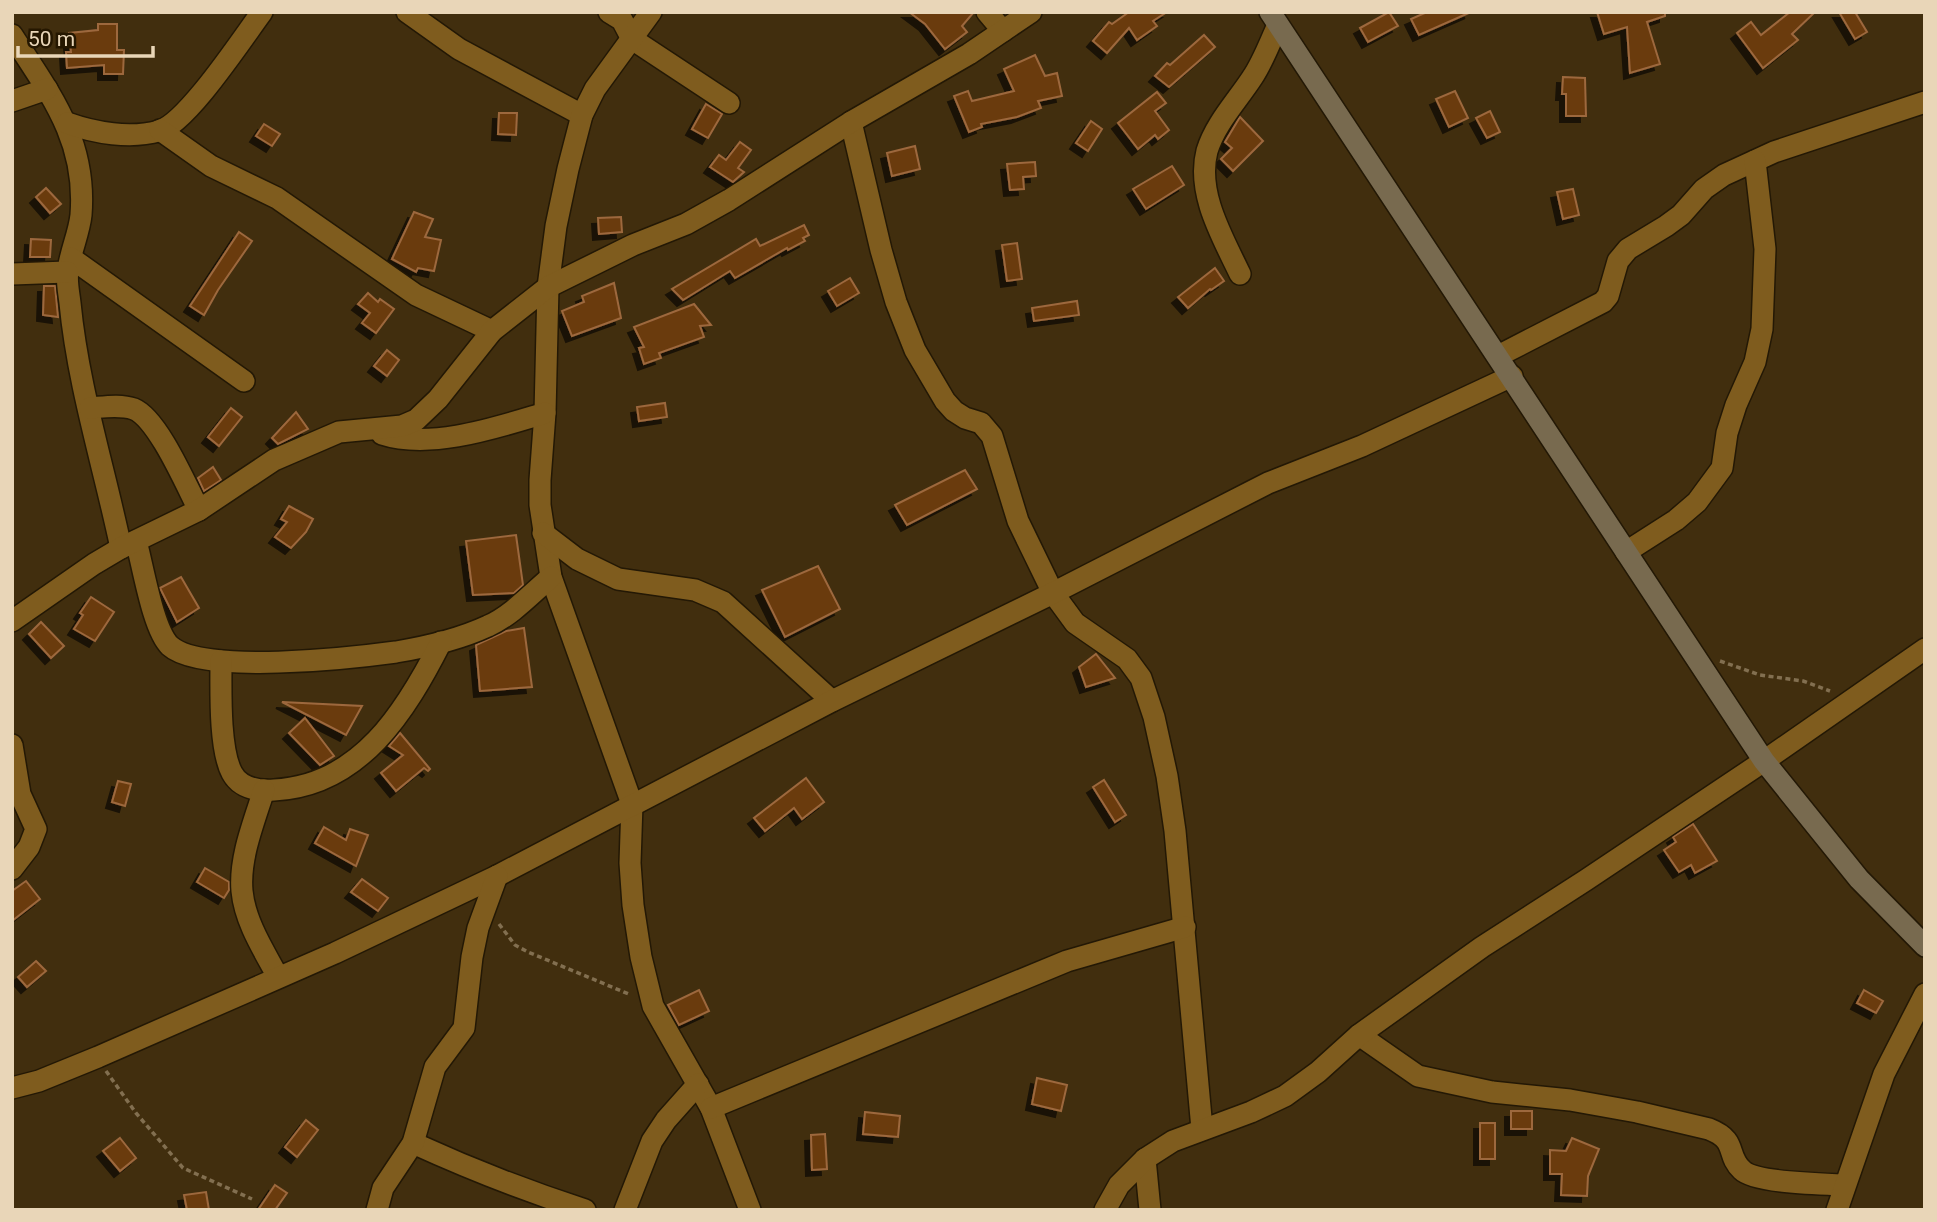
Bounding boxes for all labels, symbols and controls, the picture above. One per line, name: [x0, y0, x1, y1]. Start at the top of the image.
scale bar: [18, 14, 152, 58]
text: 50 m: [28, 27, 75, 51]

